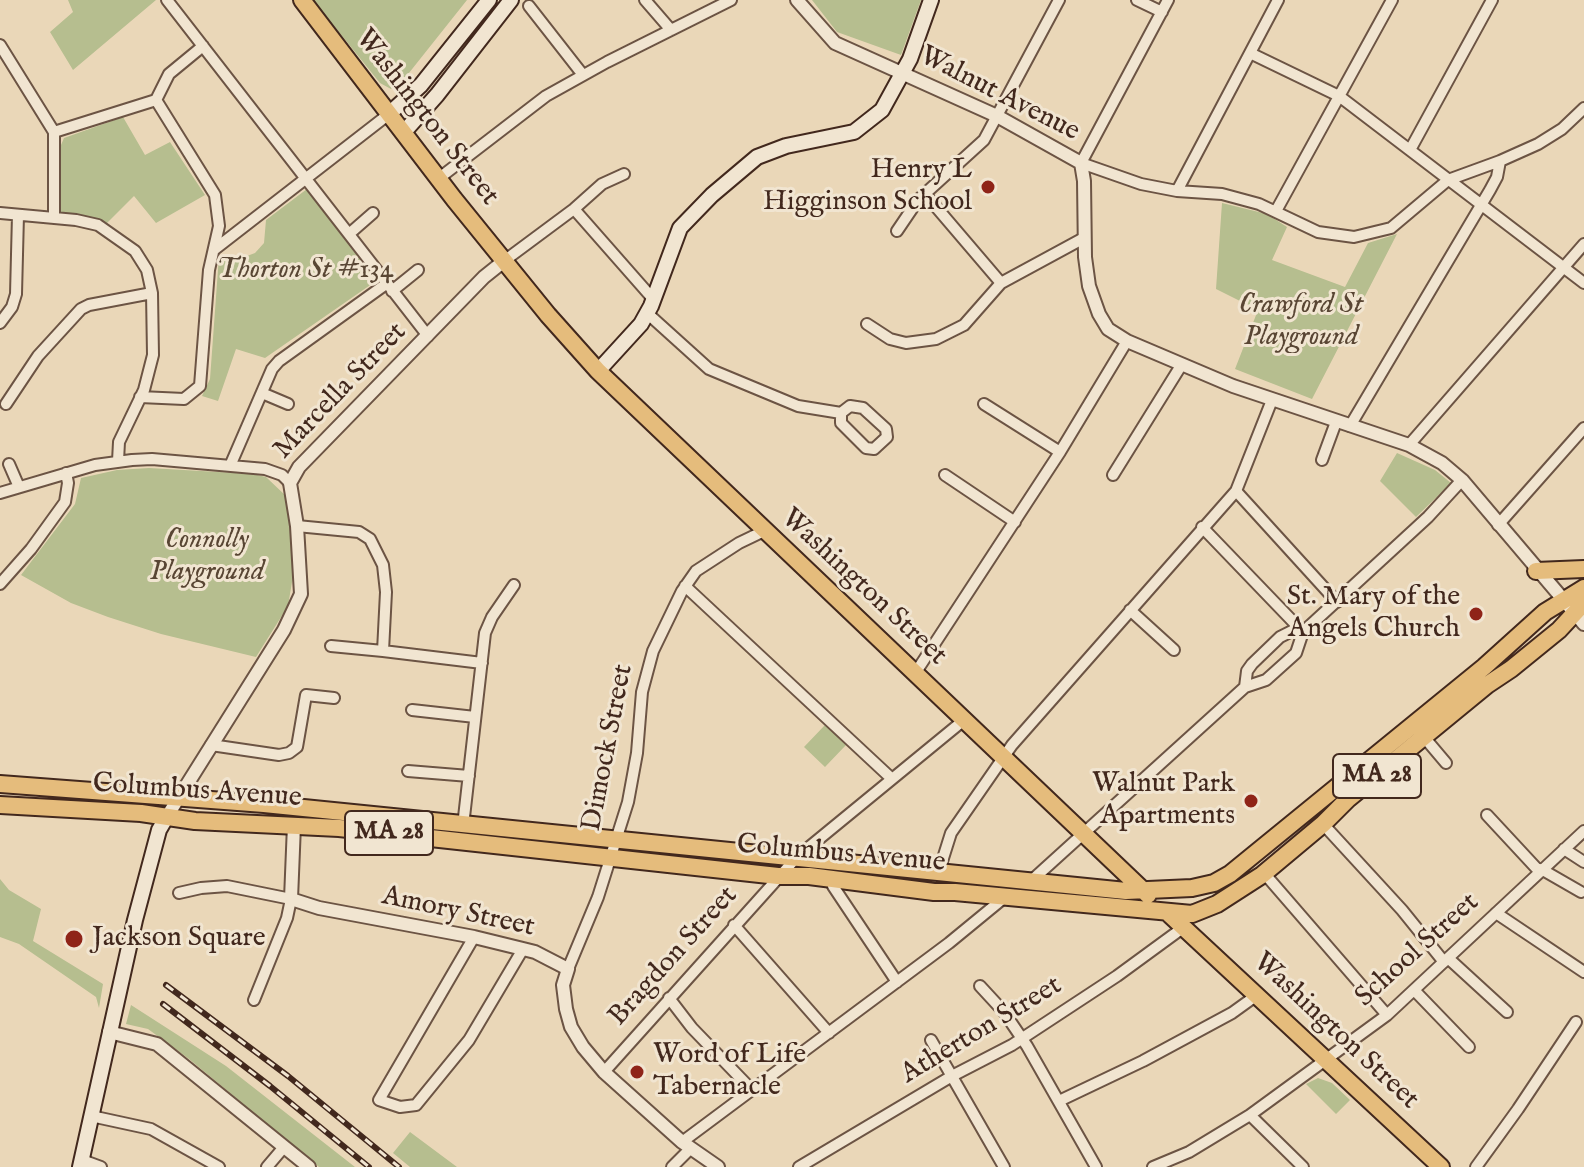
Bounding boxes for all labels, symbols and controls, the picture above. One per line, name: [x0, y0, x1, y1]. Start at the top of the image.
street label: Washington Street: [347, 23, 505, 213]
street label: Walnut Avenue: [913, 40, 1085, 150]
place label: Henry L Higginson School: [763, 154, 972, 220]
marker: Henry L Higginson School: [979, 178, 997, 196]
park label: Thorton St #134: [216, 254, 394, 288]
park label: Crawford St Playground: [1239, 289, 1363, 355]
street label: Marcella Street: [268, 317, 414, 467]
street label: Washington Street: [773, 503, 953, 673]
park label: Connolly Playground: [150, 524, 264, 590]
place label: St. Mary of the Angels Church: [1287, 581, 1460, 647]
marker: St. Mary of the Angels Church: [1467, 605, 1485, 623]
street label: Dimock Street: [576, 662, 642, 834]
road number: MA 28: [1333, 754, 1421, 798]
street label: Columbus Avenue: [91, 768, 303, 816]
place label: Walnut Park Apartments: [1092, 768, 1235, 834]
marker: Walnut Park Apartments: [1242, 792, 1260, 810]
road number: MA 28: [345, 811, 433, 855]
street label: Columbus Avenue: [735, 829, 947, 881]
street label: Amory Street: [379, 880, 537, 946]
street label: Bragdon Street: [602, 880, 746, 1034]
street label: School Street: [1349, 887, 1487, 1015]
place label: Jackson Square: [92, 922, 266, 956]
marker: Jackson Square: [63, 928, 85, 950]
street label: Washington Street: [1245, 947, 1425, 1117]
street label: Atherton Street: [896, 970, 1068, 1092]
place label: Word of Life Tabernacle: [653, 1039, 806, 1105]
marker: Word of Life Tabernacle: [628, 1063, 646, 1081]

